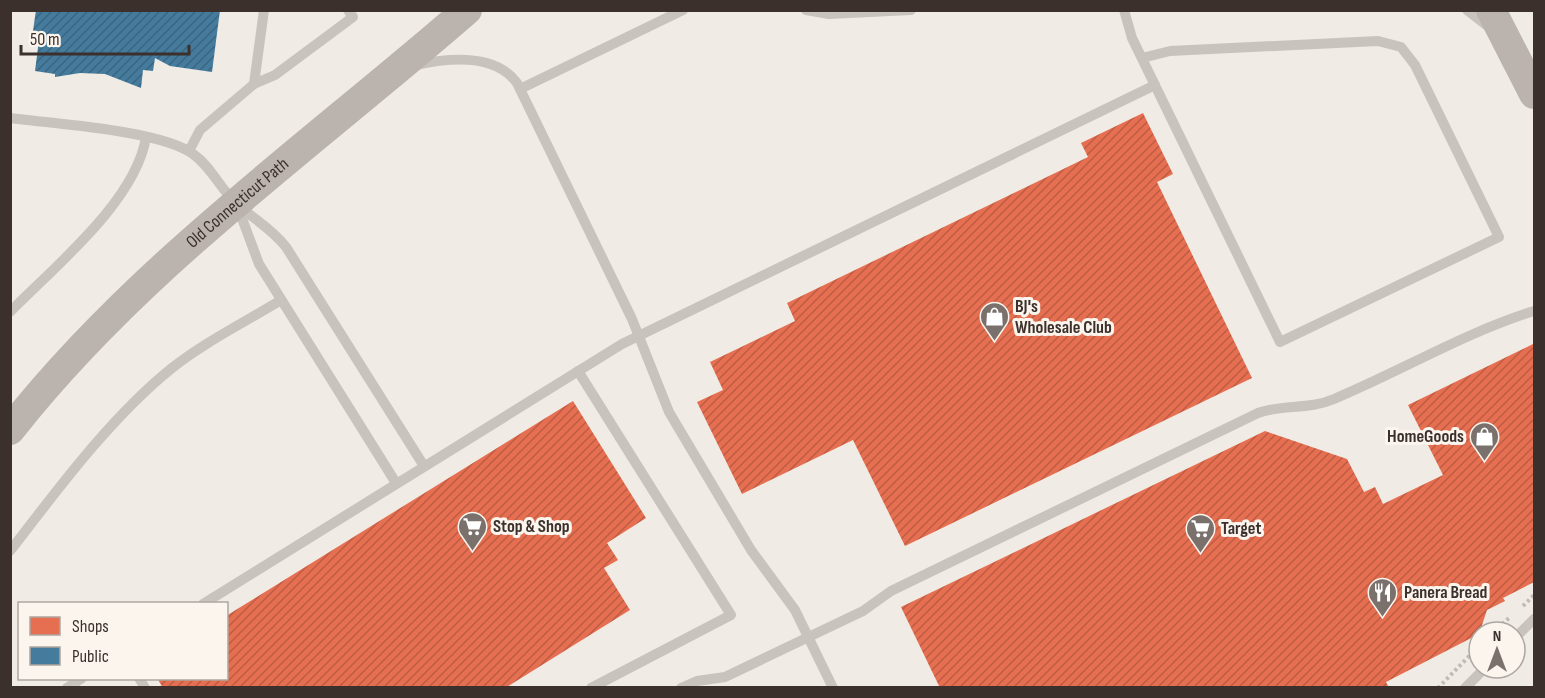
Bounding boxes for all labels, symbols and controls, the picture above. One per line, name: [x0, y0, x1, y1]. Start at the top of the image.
scale bar: [21, 18, 189, 56]
text: 50 m: [30, 29, 60, 50]
street label: Old Connecticut Path: [182, 153, 293, 252]
place label: BJ's Wholesale Club: [1015, 296, 1112, 338]
shop icon: BJ's Wholesale Club: [978, 300, 1010, 342]
shop icon: HomeGoods: [1469, 420, 1501, 462]
place label: HomeGoods: [1387, 426, 1464, 447]
supermarket icon: Stop & Shop: [456, 510, 488, 552]
supermarket icon: Target: [1184, 512, 1216, 554]
place label: Stop & Shop: [493, 516, 570, 537]
place label: Target: [1221, 518, 1261, 539]
restaurant icon: Panera Bread: [1367, 576, 1399, 618]
place label: Panera Bread: [1404, 582, 1488, 603]
legend: [18, 602, 228, 680]
text: Shops: [72, 616, 109, 637]
north arrow: [1467, 620, 1527, 680]
text: N: [1493, 627, 1501, 646]
text: Public: [72, 646, 109, 667]

